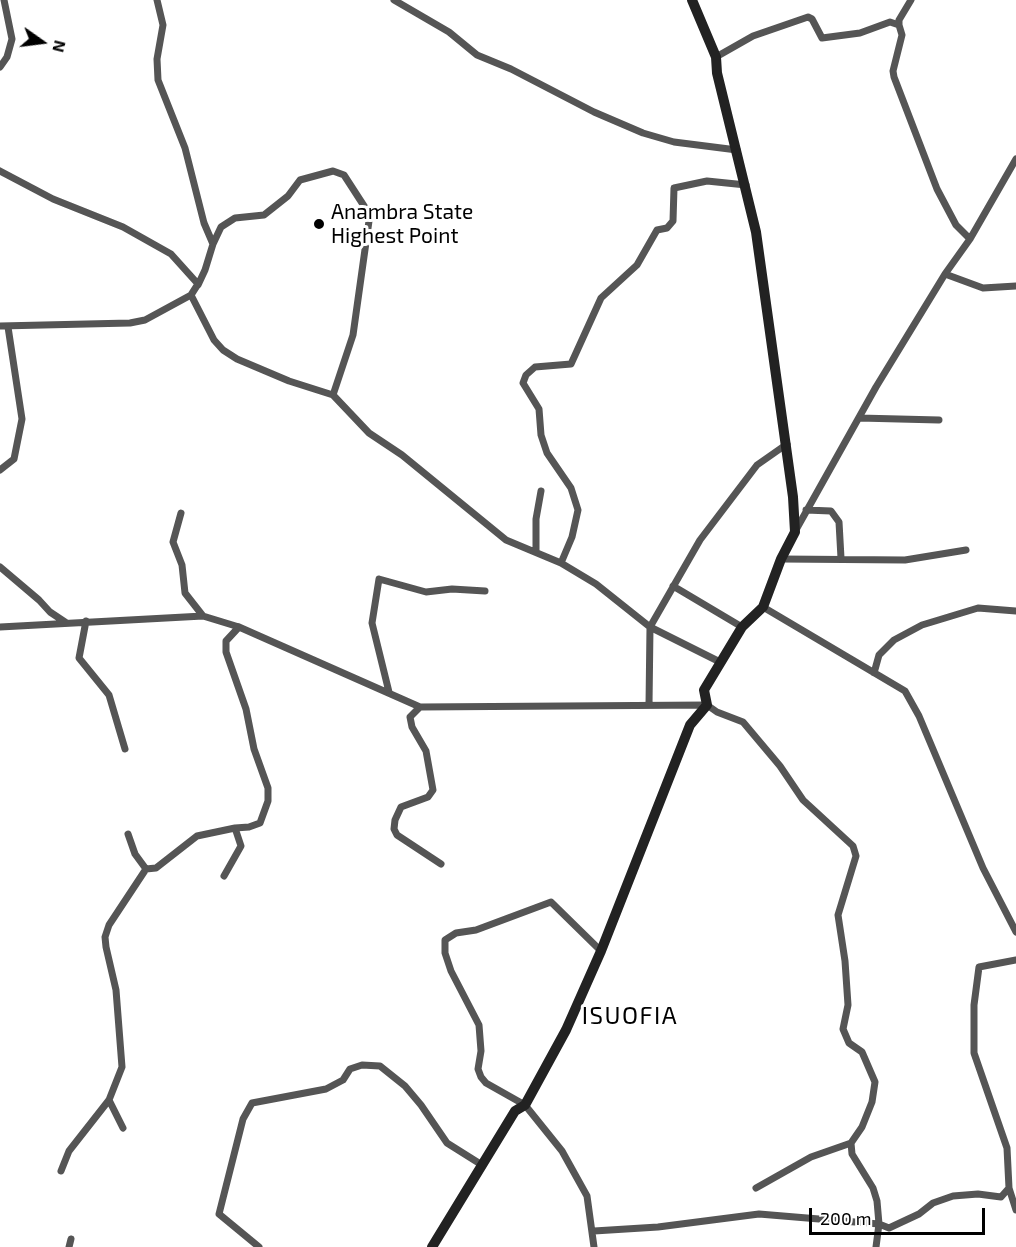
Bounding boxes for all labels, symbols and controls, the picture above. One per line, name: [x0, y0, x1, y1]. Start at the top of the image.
north arrow: [12, 12, 72, 72]
text: N: [49, 39, 71, 54]
place label: Anambra State Highest Point: [331, 199, 473, 249]
marker: Anambra State Highest Point: [312, 217, 326, 231]
district label: ISUOFIA: [582, 1002, 678, 1030]
scale bar: [812, 1196, 988, 1234]
text: 200 m: [820, 1207, 872, 1229]

